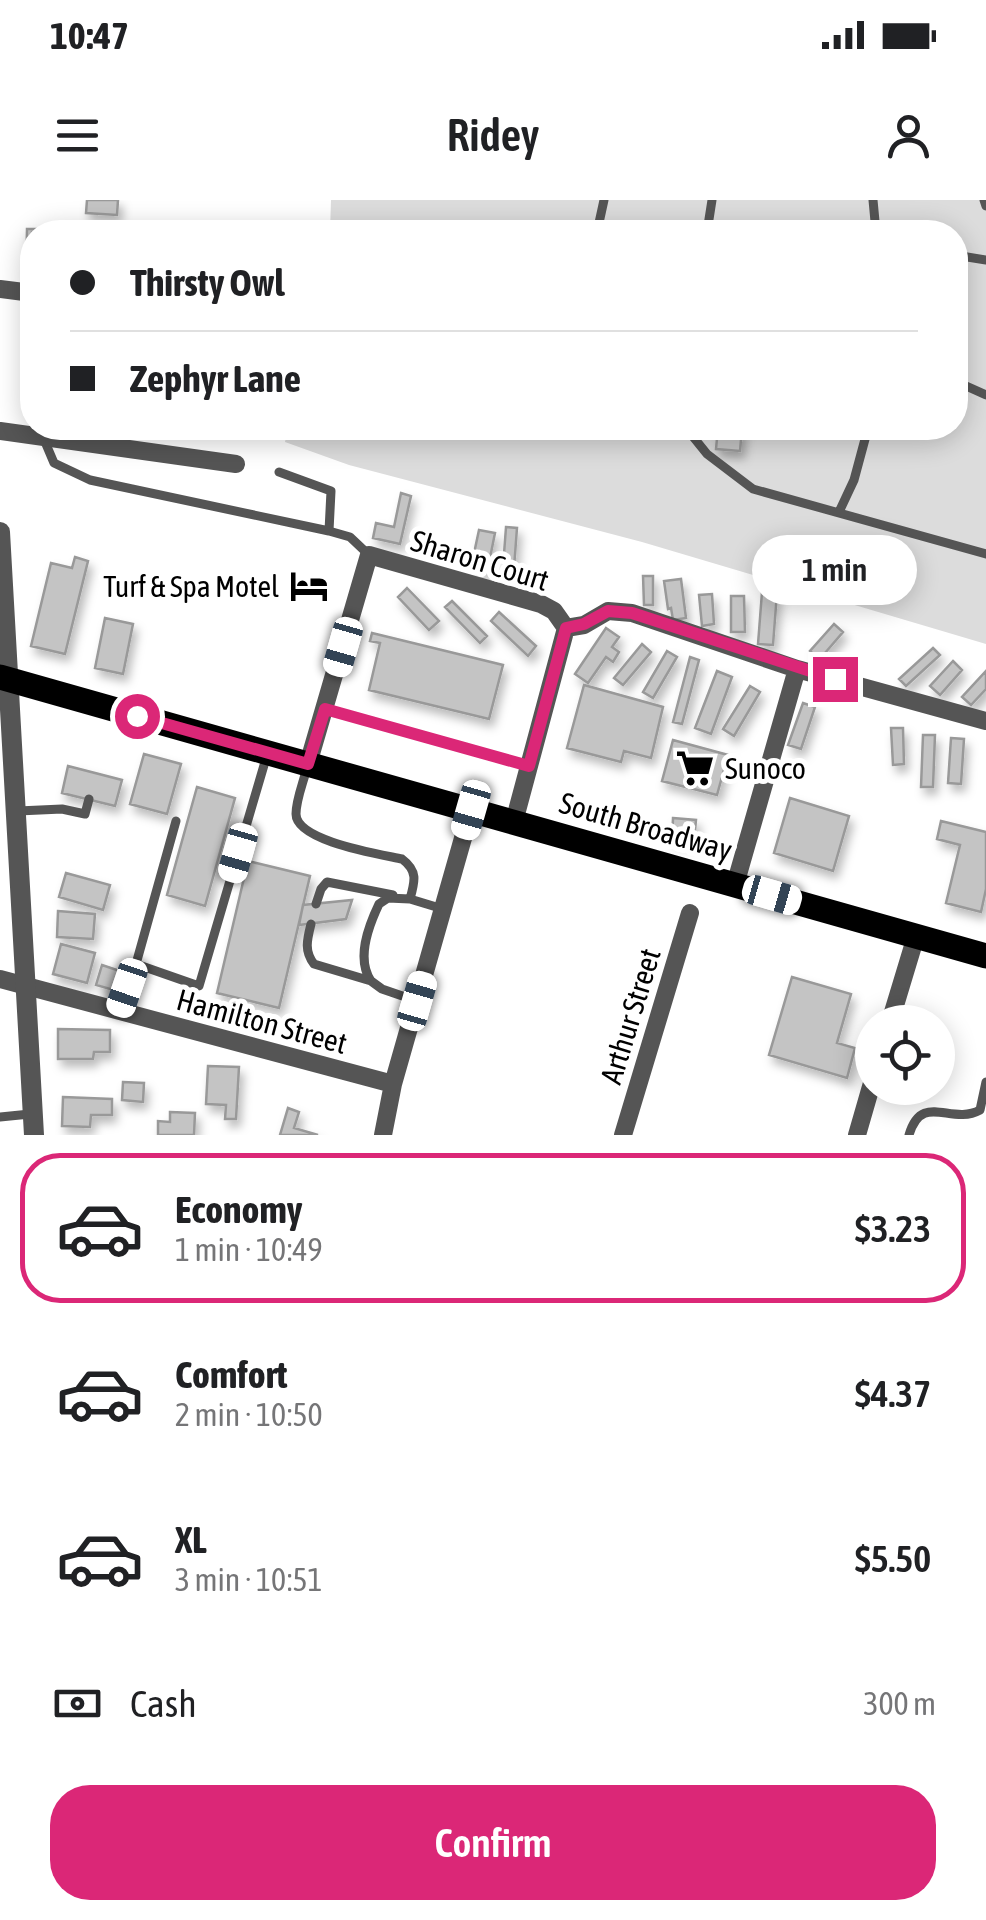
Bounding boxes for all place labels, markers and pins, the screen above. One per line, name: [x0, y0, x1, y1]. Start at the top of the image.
hotel icon: Turf & Spa Motel: [288, 565, 330, 607]
place label: Turf & Spa Motel: [103, 569, 279, 603]
supermarket icon: Sunoco: [674, 747, 716, 789]
place label: Sunoco: [725, 751, 806, 785]

